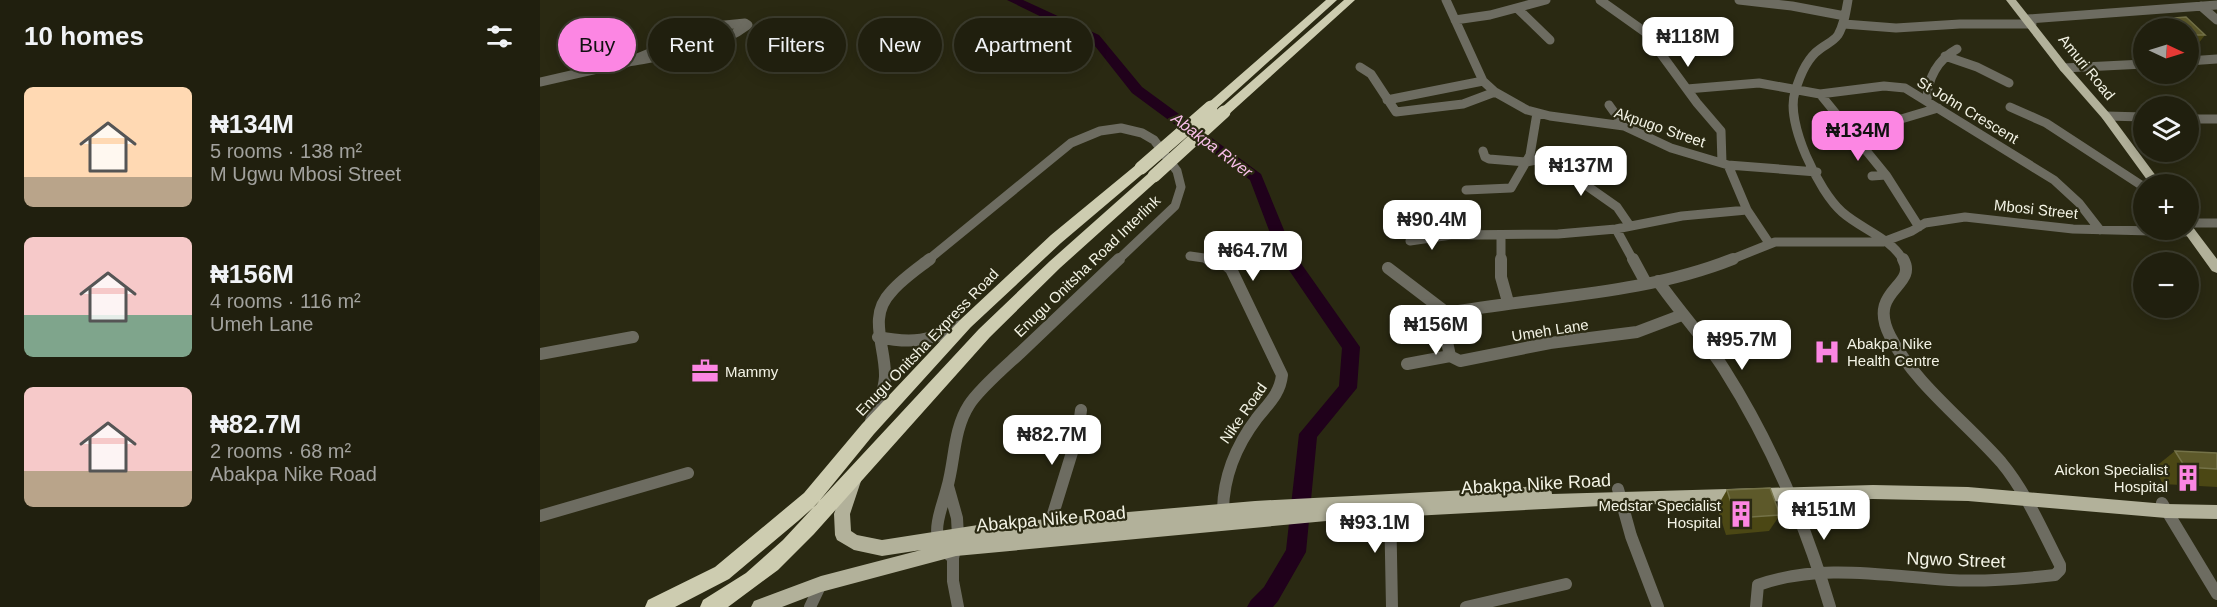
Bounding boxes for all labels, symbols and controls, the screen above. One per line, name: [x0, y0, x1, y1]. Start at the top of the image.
pin: ₦118M: [1646, 17, 1730, 68]
chip: Buy: [558, 18, 636, 72]
chip: Rent: [648, 18, 735, 72]
chip: Filters: [747, 18, 846, 72]
chip: New: [858, 18, 942, 72]
chip: Apartment: [954, 18, 1093, 72]
north arrow: [2133, 18, 2199, 84]
map controls: [2133, 18, 2199, 318]
icon: filters: [483, 20, 516, 53]
text: 10 homes: [24, 21, 144, 51]
text: ₦118M: [1656, 25, 1720, 47]
street label: Amuri Road: [2055, 31, 2119, 103]
street label: St John Crescent: [1914, 73, 2022, 147]
button: layers: [2133, 96, 2199, 162]
street label: Akpugo Street: [1612, 103, 1708, 151]
text: ₦134M: [210, 109, 294, 139]
water label: Abakpa River: [1168, 109, 1256, 181]
icon: home: [72, 111, 144, 183]
pin: ₦134M: [1816, 111, 1900, 162]
text: ₦134M: [1826, 119, 1890, 141]
text: 5 rooms · 138 m²: [210, 140, 362, 162]
pin: ₦137M: [1539, 146, 1623, 197]
text: ₦137M: [1549, 154, 1613, 176]
text: M Ugwu Mbosi Street: [210, 163, 401, 185]
button: +: [2133, 174, 2199, 240]
street label: Enugu Onitsha Road Interlink: [1011, 191, 1164, 340]
street label: Mbosi Street: [1993, 196, 2080, 222]
pin: ₦90.4M: [1383, 200, 1481, 251]
text: ₦90.4M: [1397, 208, 1467, 230]
pin: ₦64.7M: [1204, 231, 1302, 282]
text: ₦64.7M: [1218, 239, 1288, 261]
button: −: [2133, 252, 2199, 318]
text: ₦156M: [210, 259, 294, 289]
icon: home: [72, 261, 144, 333]
street label: Enugu Onitsha Express Road: [852, 265, 1002, 419]
text: 4 rooms · 116 m²: [210, 290, 361, 312]
pin: ₦156M: [1394, 305, 1478, 356]
text: Umeh Lane: [210, 313, 313, 335]
text: ₦156M: [1404, 313, 1468, 335]
street label: Umeh Lane: [1510, 316, 1590, 344]
pin: ₦95.7M: [1693, 320, 1791, 371]
text: ₦95.7M: [1707, 328, 1777, 350]
place label: Abakpa Nike Health Centre: [1847, 335, 1940, 369]
hospital icon: Abakpa Nike Health Centre: [1812, 337, 1842, 367]
office icon: Mammy: [690, 356, 720, 386]
place label: Mammy: [725, 363, 779, 380]
street label: Nike Road: [1216, 379, 1270, 447]
text: ₦82.7M: [210, 409, 301, 439]
icon: home: [72, 411, 144, 483]
pin: ₦82.7M: [1003, 415, 1101, 466]
text: ₦82.7M: [1017, 423, 1087, 445]
text: 2 rooms · 68 m²: [210, 440, 351, 462]
place label: Aickon Specialist Hospital: [2055, 461, 2169, 495]
text: Abakpa Nike Road: [210, 463, 377, 485]
building icon: Aickon Specialist Hospital: [2173, 463, 2203, 493]
street label: Abakpa Nike Road: [1461, 470, 1611, 498]
pin: ₦151M: [1782, 490, 1866, 541]
place label: Medstar Specialist Hospital: [1598, 497, 1722, 531]
text: ₦151M: [1792, 498, 1856, 520]
building icon: Medstar Specialist Hospital: [1726, 499, 1756, 529]
street label: Abakpa Nike Road: [975, 502, 1127, 536]
pin: ₦93.1M: [1326, 503, 1424, 554]
text: ₦93.1M: [1340, 511, 1410, 533]
street label: Ngwo Street: [1906, 548, 2006, 572]

